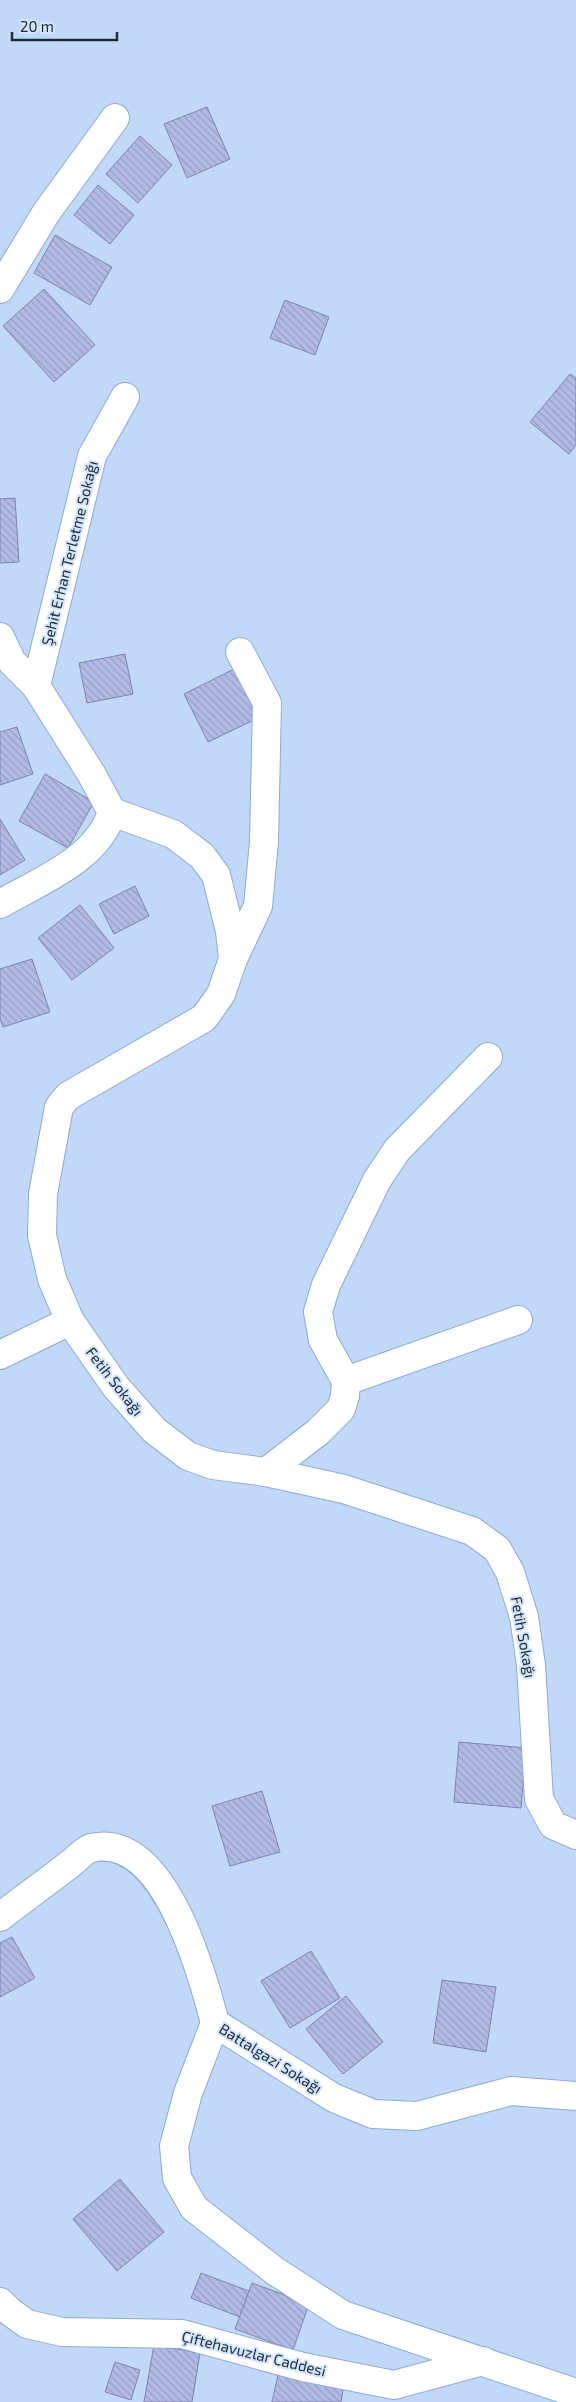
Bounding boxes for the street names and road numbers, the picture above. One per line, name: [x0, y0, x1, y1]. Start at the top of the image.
street label: Şehit Erhan Terletme Sokağı: [37, 459, 102, 648]
street label: Fetih Sokağı: [83, 1343, 147, 1419]
street label: Fetih Sokağı: [508, 1595, 540, 1679]
street label: Battalgazi Sokağı: [216, 2019, 326, 2097]
street label: Çiftehavuzlar Caddesi: [180, 2326, 328, 2381]

